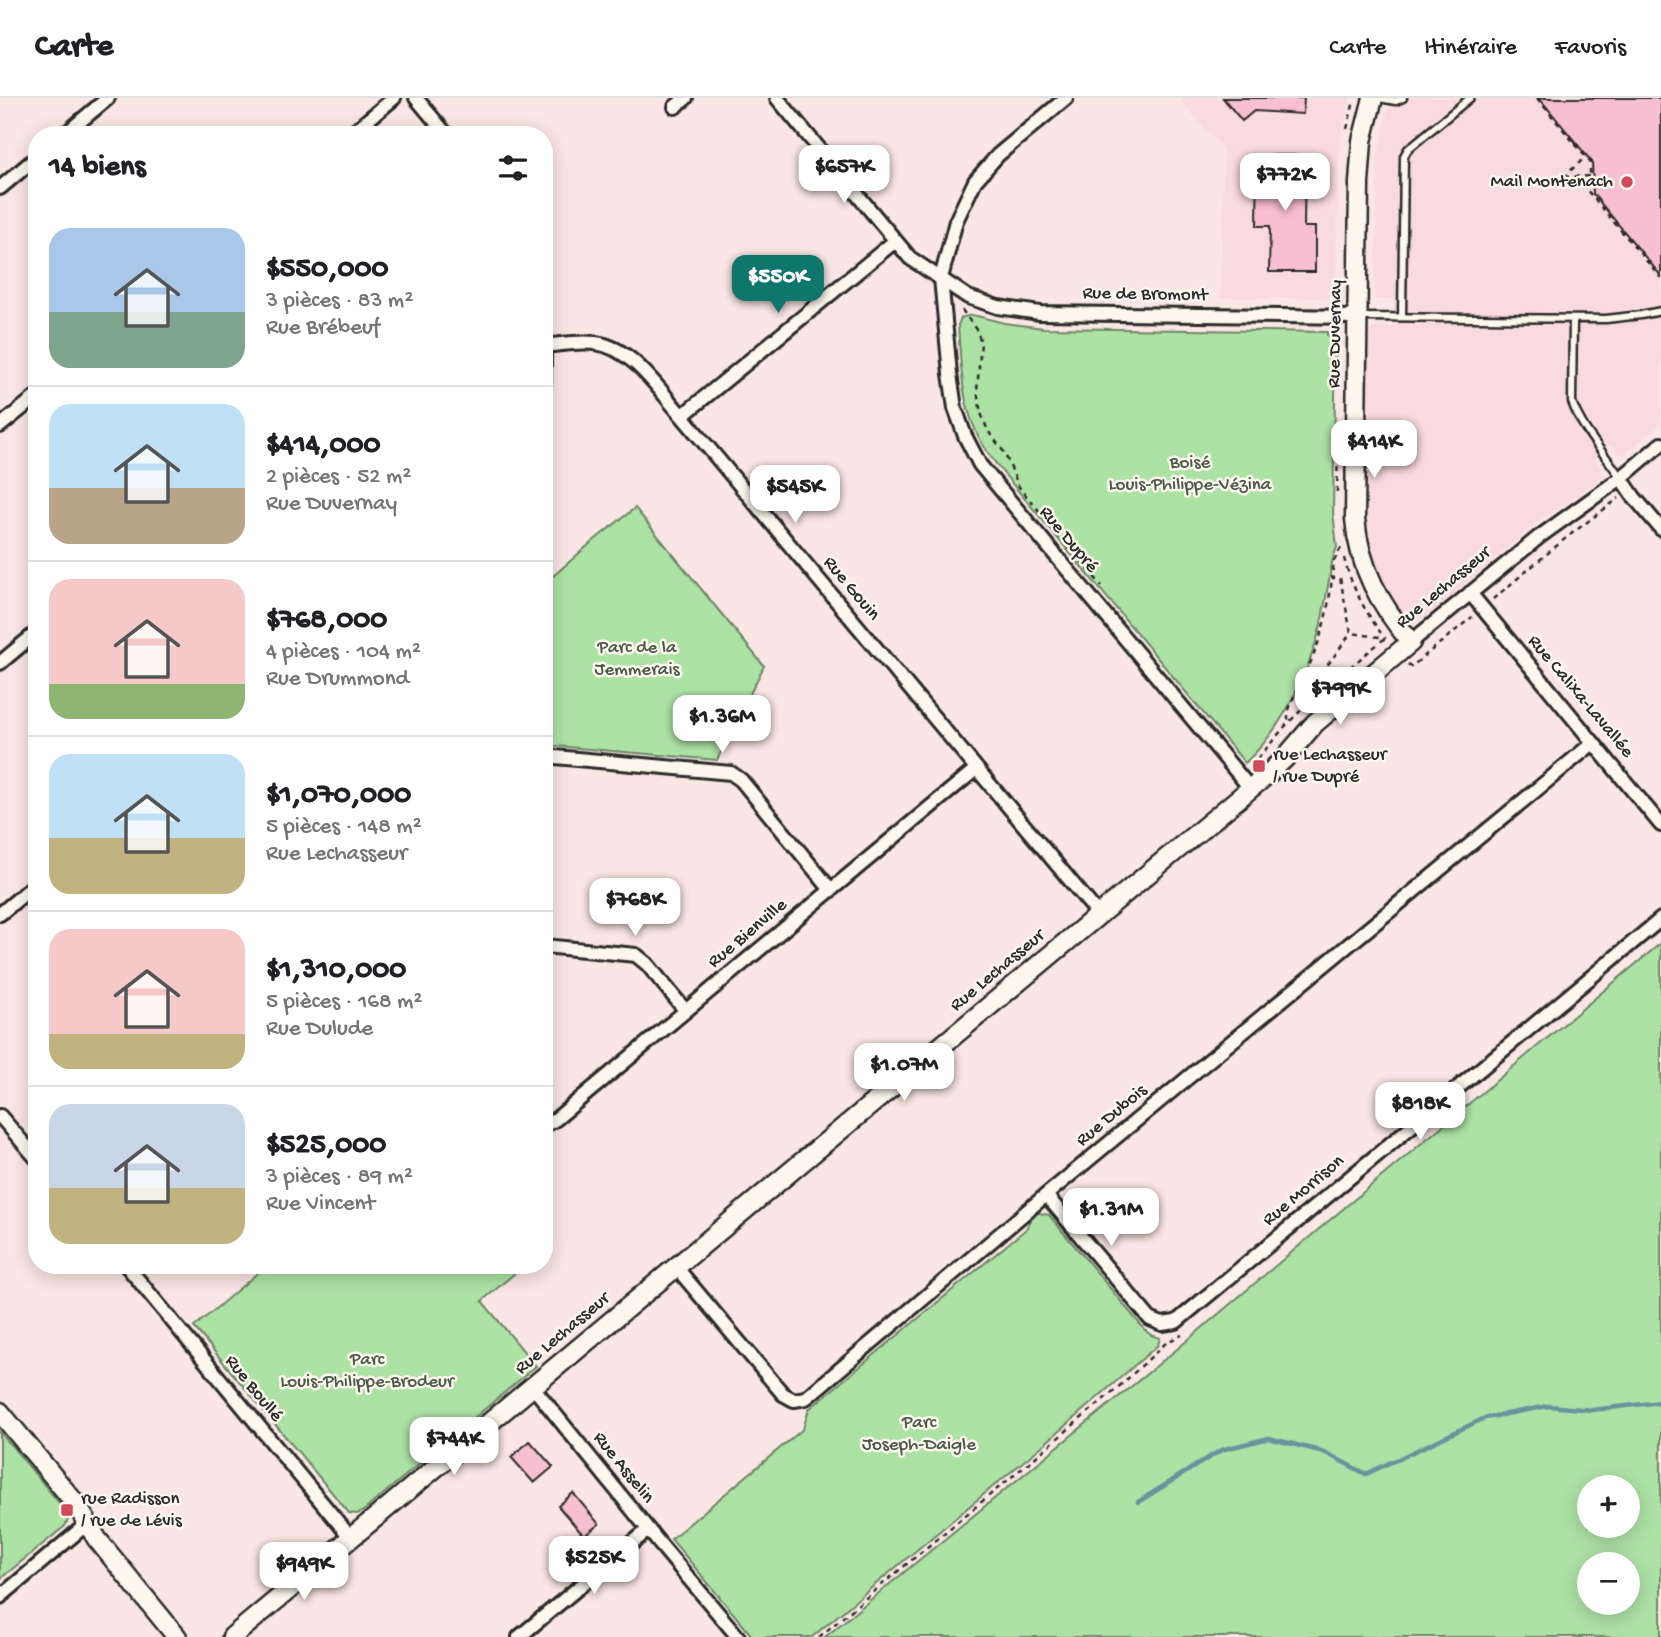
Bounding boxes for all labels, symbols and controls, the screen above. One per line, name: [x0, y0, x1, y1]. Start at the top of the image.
text: Carte: [35, 29, 113, 67]
text: Carte: [1329, 34, 1386, 63]
text: Itinéraire: [1424, 34, 1517, 63]
text: Favoris: [1555, 34, 1626, 63]
pin: $657K: [795, 146, 893, 205]
icon: filters: [494, 149, 532, 187]
text: 14 biens: [49, 151, 146, 186]
pin: $772K: [1236, 153, 1334, 213]
text: $657K: [815, 154, 873, 181]
text: $772K: [1256, 162, 1314, 189]
place label: Mail Montenach: [1491, 171, 1613, 194]
marker: Mail Montenach: [1619, 174, 1635, 190]
text: $550,000: [266, 253, 389, 288]
icon: home: [105, 256, 189, 340]
pin: $550K: [729, 256, 827, 315]
text: $550K: [748, 264, 808, 291]
street label: Rue Duvernay: [1324, 279, 1348, 388]
street label: Rue de Bromont: [1082, 282, 1210, 308]
text: 3 pièces · 83 m²: [266, 288, 413, 315]
text: Rue Brébeuf: [266, 315, 380, 342]
pin: $414K: [1325, 420, 1423, 480]
text: $414,000: [266, 429, 381, 464]
text: $414K: [1347, 429, 1401, 456]
icon: home: [105, 432, 189, 516]
park label: Boisé Louis-Philippe-Vézina: [1109, 452, 1273, 497]
text: 2 pièces · 52 m²: [266, 464, 411, 491]
pin: $545K: [746, 466, 844, 525]
text: $545K: [766, 474, 824, 501]
text: Rue Duvernay: [266, 491, 397, 518]
street label: Rue Dupré: [1033, 502, 1103, 578]
street label: Rue Lechasseur: [1392, 540, 1498, 634]
street label: Rue Gouin: [817, 552, 885, 626]
text: $768,000: [266, 604, 387, 639]
icon: home: [105, 607, 189, 691]
street label: Rue Calixa-Lavallée: [1522, 631, 1638, 763]
park label: Parc de la Jemmerais: [594, 637, 681, 682]
text: 4 pièces · 104 m²: [266, 639, 421, 666]
text: Rue Drummond: [266, 666, 409, 693]
pin: $799K: [1291, 668, 1389, 727]
text: $799K: [1311, 676, 1369, 703]
pin: $1.36M: [665, 696, 779, 755]
text: $1.36M: [689, 704, 755, 731]
place label: rue Lechasseur / rue Dupré: [1273, 744, 1389, 789]
marker: rue Lechasseur / rue Dupré: [1251, 758, 1267, 774]
text: $1,070,000: [266, 779, 411, 814]
icon: home: [105, 782, 189, 866]
text: 5 pièces · 148 m²: [266, 814, 422, 841]
text: Rue Lechasseur: [266, 841, 407, 868]
pin: $768K: [586, 878, 684, 938]
text: $768K: [605, 887, 665, 914]
street label: Rue Bienville: [704, 894, 793, 974]
street label: Rue Lechasseur: [946, 923, 1052, 1017]
text: $1,310,000: [266, 954, 406, 989]
icon: home: [105, 957, 189, 1041]
text: 5 pièces · 168 m²: [266, 989, 422, 1016]
text: Rue Dulude: [266, 1016, 373, 1043]
pin: $1.07M: [847, 1044, 961, 1103]
text: $1.07M: [870, 1052, 938, 1079]
street label: Rue Dubois: [1072, 1079, 1153, 1152]
pin: $818K: [1371, 1082, 1469, 1142]
text: $818K: [1391, 1091, 1449, 1118]
text: $525,000: [266, 1129, 386, 1164]
icon: home: [105, 1132, 189, 1216]
street label: Rue Morrison: [1258, 1150, 1350, 1232]
text: 3 pièces · 89 m²: [266, 1164, 413, 1191]
pin: $1.31M: [1054, 1188, 1168, 1248]
text: Rue Vincent: [266, 1191, 375, 1218]
text: $1.31M: [1079, 1197, 1143, 1224]
street label: Rue Lechasseur: [511, 1286, 617, 1380]
park label: Parc Louis-Philippe-Brodeur: [280, 1349, 456, 1394]
street label: Rue Boullé: [219, 1351, 287, 1427]
park label: Parc Joseph-Daigle: [862, 1412, 976, 1457]
pin: $744K: [405, 1418, 503, 1477]
text: $744K: [426, 1426, 482, 1453]
street label: Rue Asselin: [587, 1428, 659, 1508]
map controls: [1577, 1475, 1640, 1615]
button: +: [1577, 1475, 1640, 1538]
place label: rue Radisson / rue de Lévis: [81, 1488, 183, 1533]
marker: rue Radisson / rue de Lévis: [59, 1502, 75, 1518]
pin: $525K: [545, 1536, 643, 1596]
pin: $949K: [255, 1542, 353, 1602]
text: $525K: [565, 1545, 623, 1572]
text: $949K: [276, 1551, 332, 1578]
button: −: [1577, 1552, 1640, 1615]

